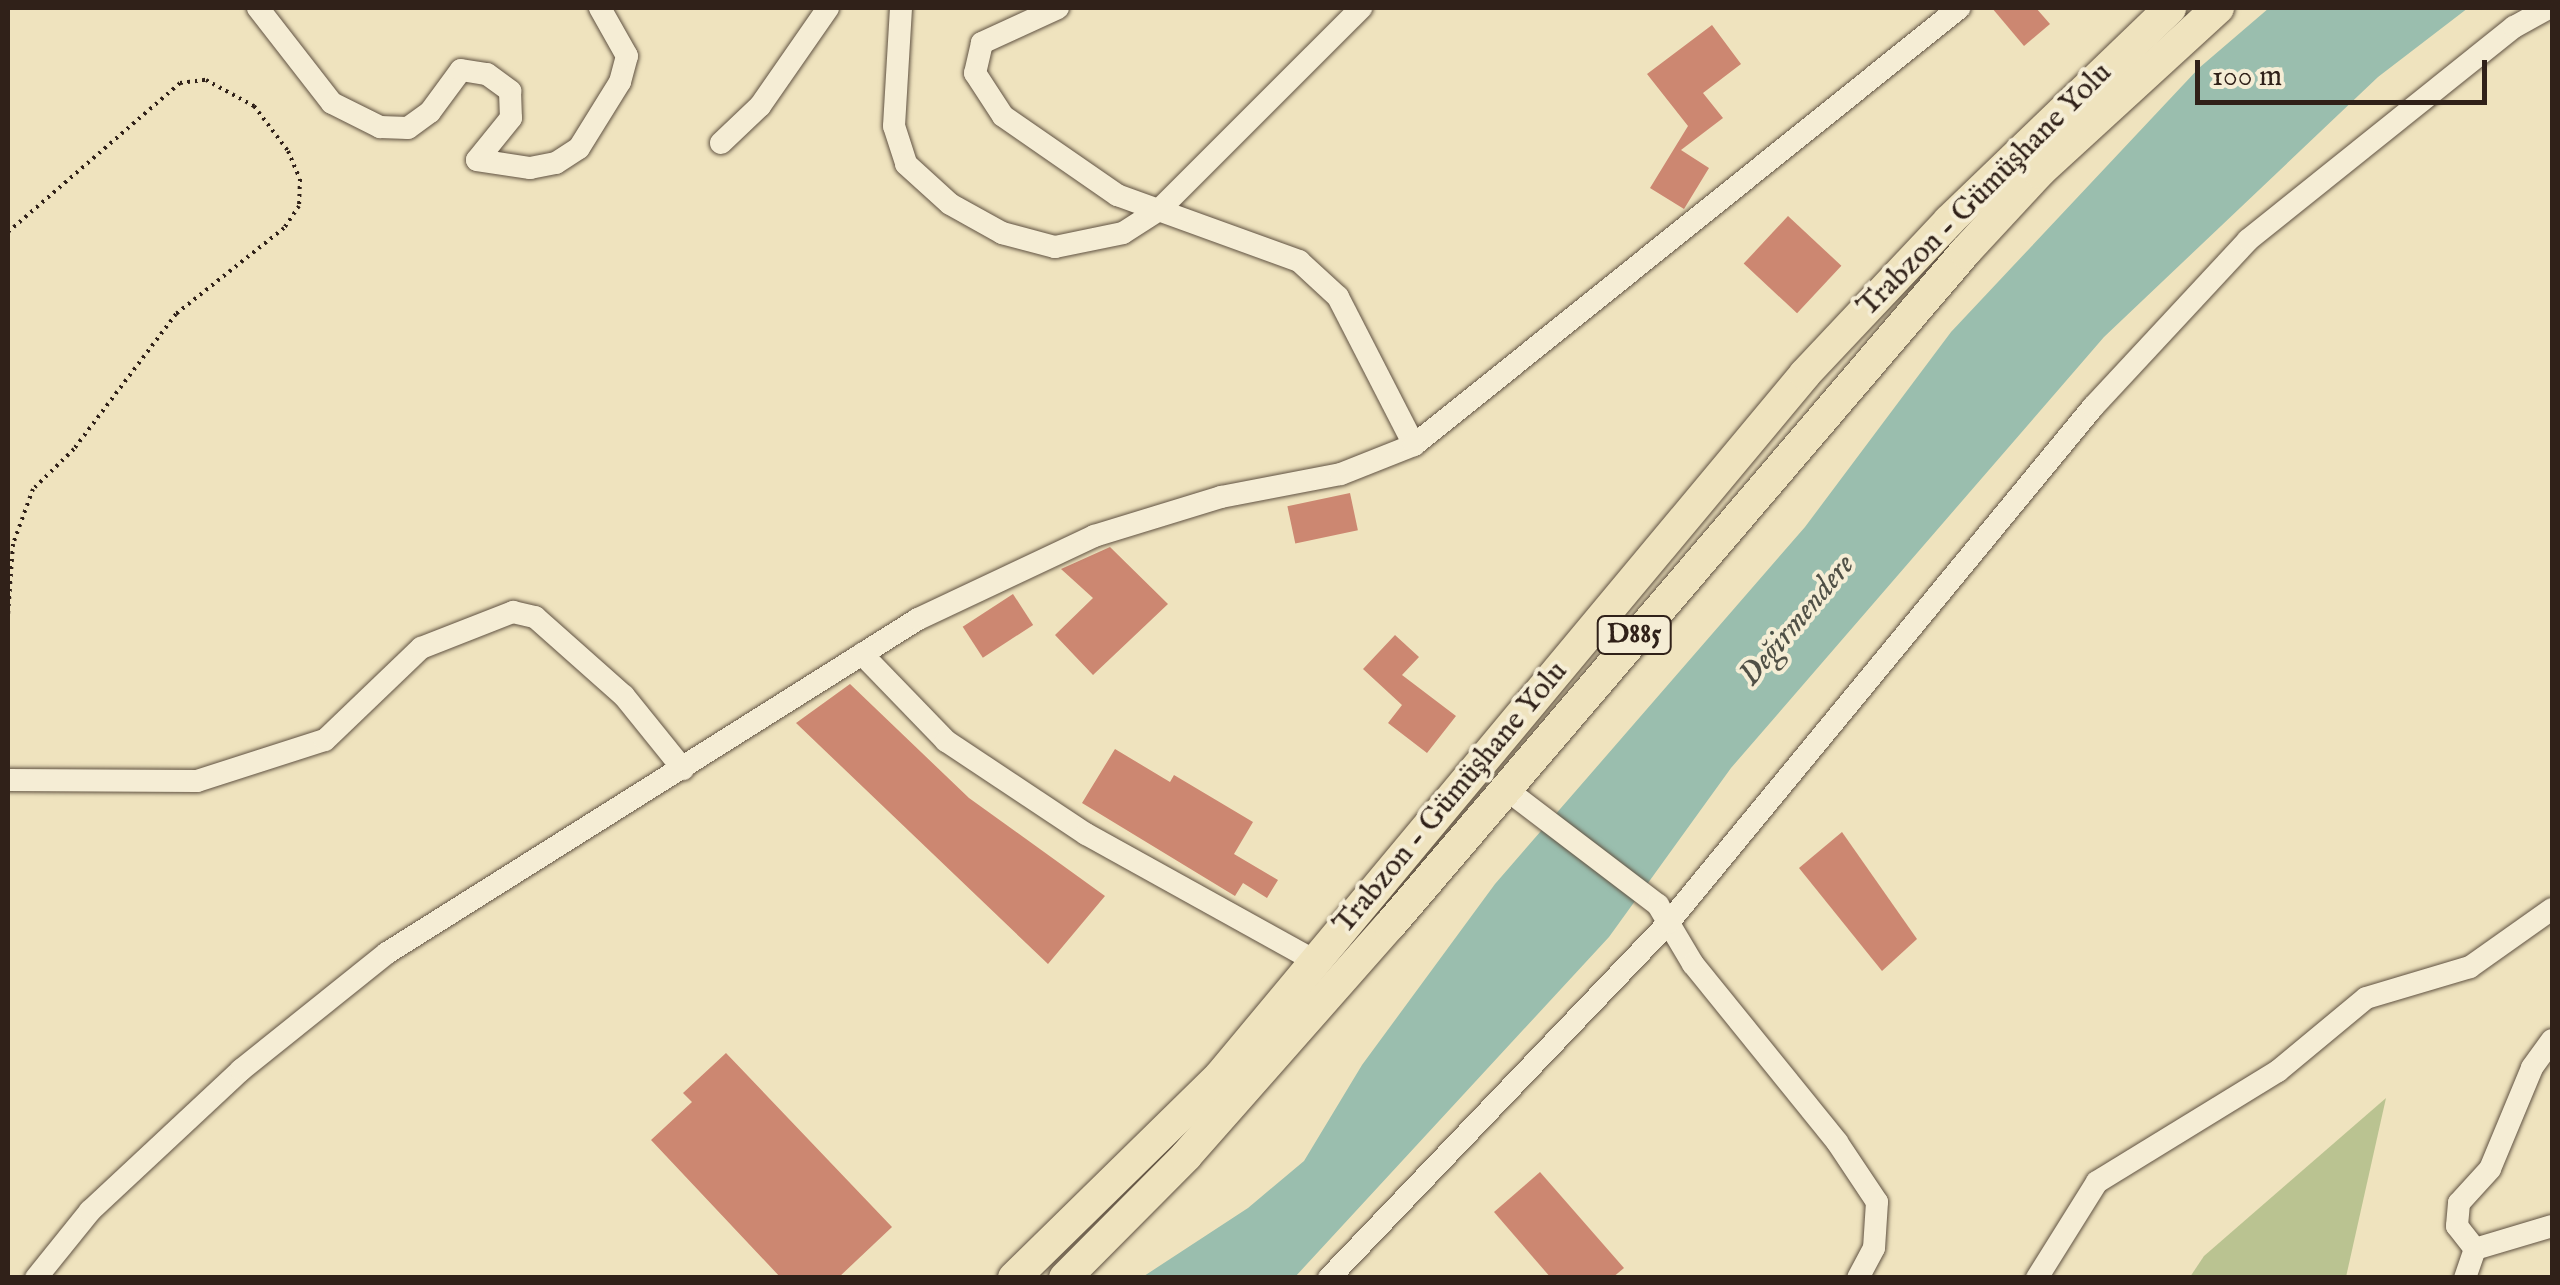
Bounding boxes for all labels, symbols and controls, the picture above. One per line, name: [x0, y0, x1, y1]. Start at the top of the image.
scale bar: [2200, 40, 2492, 102]
street label: Trabzon - Gümüşhane Yolu: [1850, 55, 2120, 325]
text: 100 m: [2212, 58, 2282, 96]
water label: Değirmendere: [1732, 547, 1864, 695]
road number: D885: [1596, 612, 1672, 658]
street label: Trabzon - Gümüşhane Yolu: [1327, 654, 1575, 942]

